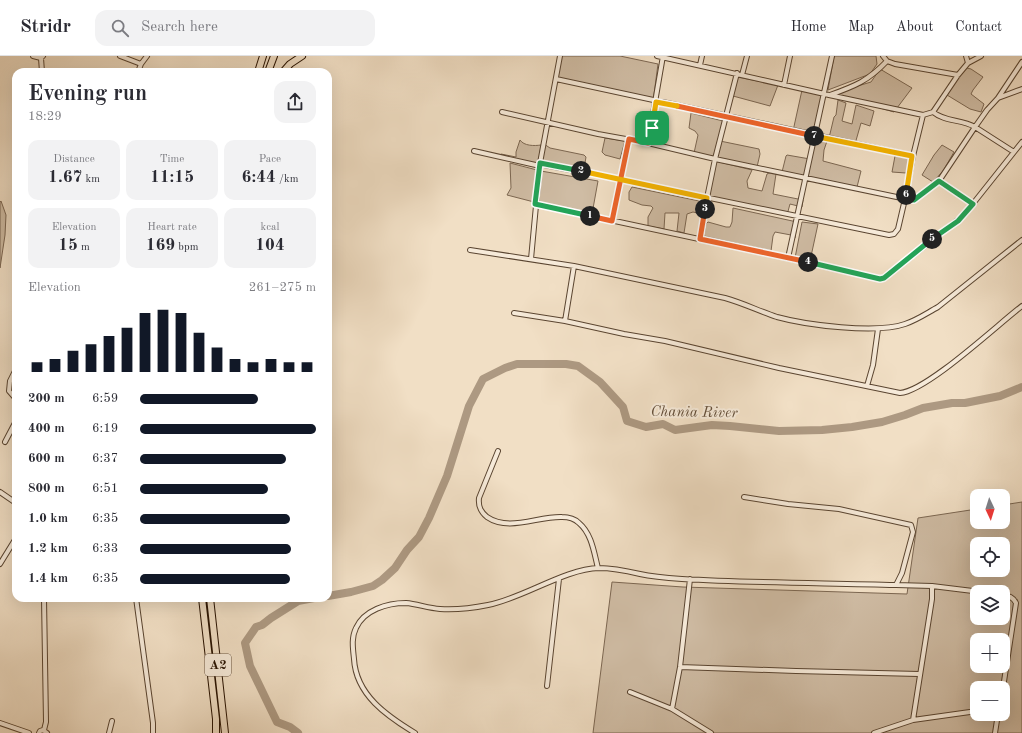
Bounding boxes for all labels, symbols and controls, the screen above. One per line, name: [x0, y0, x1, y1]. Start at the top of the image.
search box: [95, 10, 375, 46]
icon: search: [109, 17, 131, 39]
text: Stridr: [20, 18, 71, 37]
text: Search here: [141, 20, 218, 35]
text: Home: [791, 20, 826, 34]
text: Map: [848, 20, 874, 34]
text: About: [896, 20, 933, 34]
text: Contact: [955, 20, 1002, 34]
button: share: [274, 81, 316, 123]
text: Evening run: [28, 83, 147, 105]
text: 18:29: [28, 110, 62, 123]
pin: [635, 111, 669, 145]
icon: arrive: [641, 117, 663, 139]
pin: 7: [804, 126, 824, 146]
text: 7: [811, 130, 817, 141]
text: Distance: [53, 154, 95, 165]
text: Time: [160, 154, 184, 165]
text: Pace: [259, 154, 281, 165]
pin: 2: [571, 161, 591, 181]
text: 2: [578, 165, 584, 176]
text: 1.67: [48, 169, 82, 186]
text: 11:15: [150, 169, 194, 186]
text: 6:44: [242, 169, 276, 186]
text: km: [82, 174, 100, 185]
text: /km: [276, 174, 298, 185]
pin: 6: [896, 185, 916, 205]
text: 6: [903, 189, 909, 200]
pin: 3: [695, 199, 715, 219]
text: 3: [702, 203, 708, 214]
pin: 1: [580, 206, 600, 226]
text: 1: [587, 210, 593, 221]
text: Elevation: [52, 222, 96, 233]
text: Heart rate: [147, 222, 197, 233]
text: kcal: [261, 222, 279, 233]
pin: 5: [922, 229, 942, 249]
text: 5: [929, 233, 935, 244]
text: 15: [58, 237, 78, 254]
text: 169: [146, 237, 175, 254]
text: 104: [255, 237, 285, 254]
text: m: [78, 242, 90, 253]
text: bpm: [175, 242, 198, 253]
pin: 4: [798, 252, 818, 272]
text: 4: [805, 256, 811, 267]
text: Elevation: [28, 281, 81, 294]
text: 261–275 m: [249, 281, 316, 294]
text: 200 m: [28, 392, 65, 405]
text: 6:59: [92, 392, 118, 405]
water label: Chania River: [650, 405, 738, 421]
text: 400 m: [28, 422, 65, 435]
text: 6:19: [92, 422, 118, 435]
text: 600 m: [28, 452, 65, 465]
text: 6:37: [92, 452, 118, 465]
text: 800 m: [28, 482, 65, 495]
text: 6:51: [92, 482, 118, 495]
north arrow: [970, 489, 1010, 529]
map controls: [970, 489, 1010, 721]
text: 1.0 km: [28, 512, 68, 525]
text: 6:35: [92, 512, 118, 525]
button: locate: [970, 537, 1010, 577]
text: 1.2 km: [28, 542, 68, 555]
text: 6:33: [92, 542, 118, 555]
text: 1.4 km: [28, 572, 68, 585]
text: 6:35: [92, 572, 118, 585]
button: layers: [970, 585, 1010, 625]
button: +: [970, 633, 1010, 673]
road number: A2: [205, 654, 231, 676]
button: −: [970, 681, 1010, 721]

